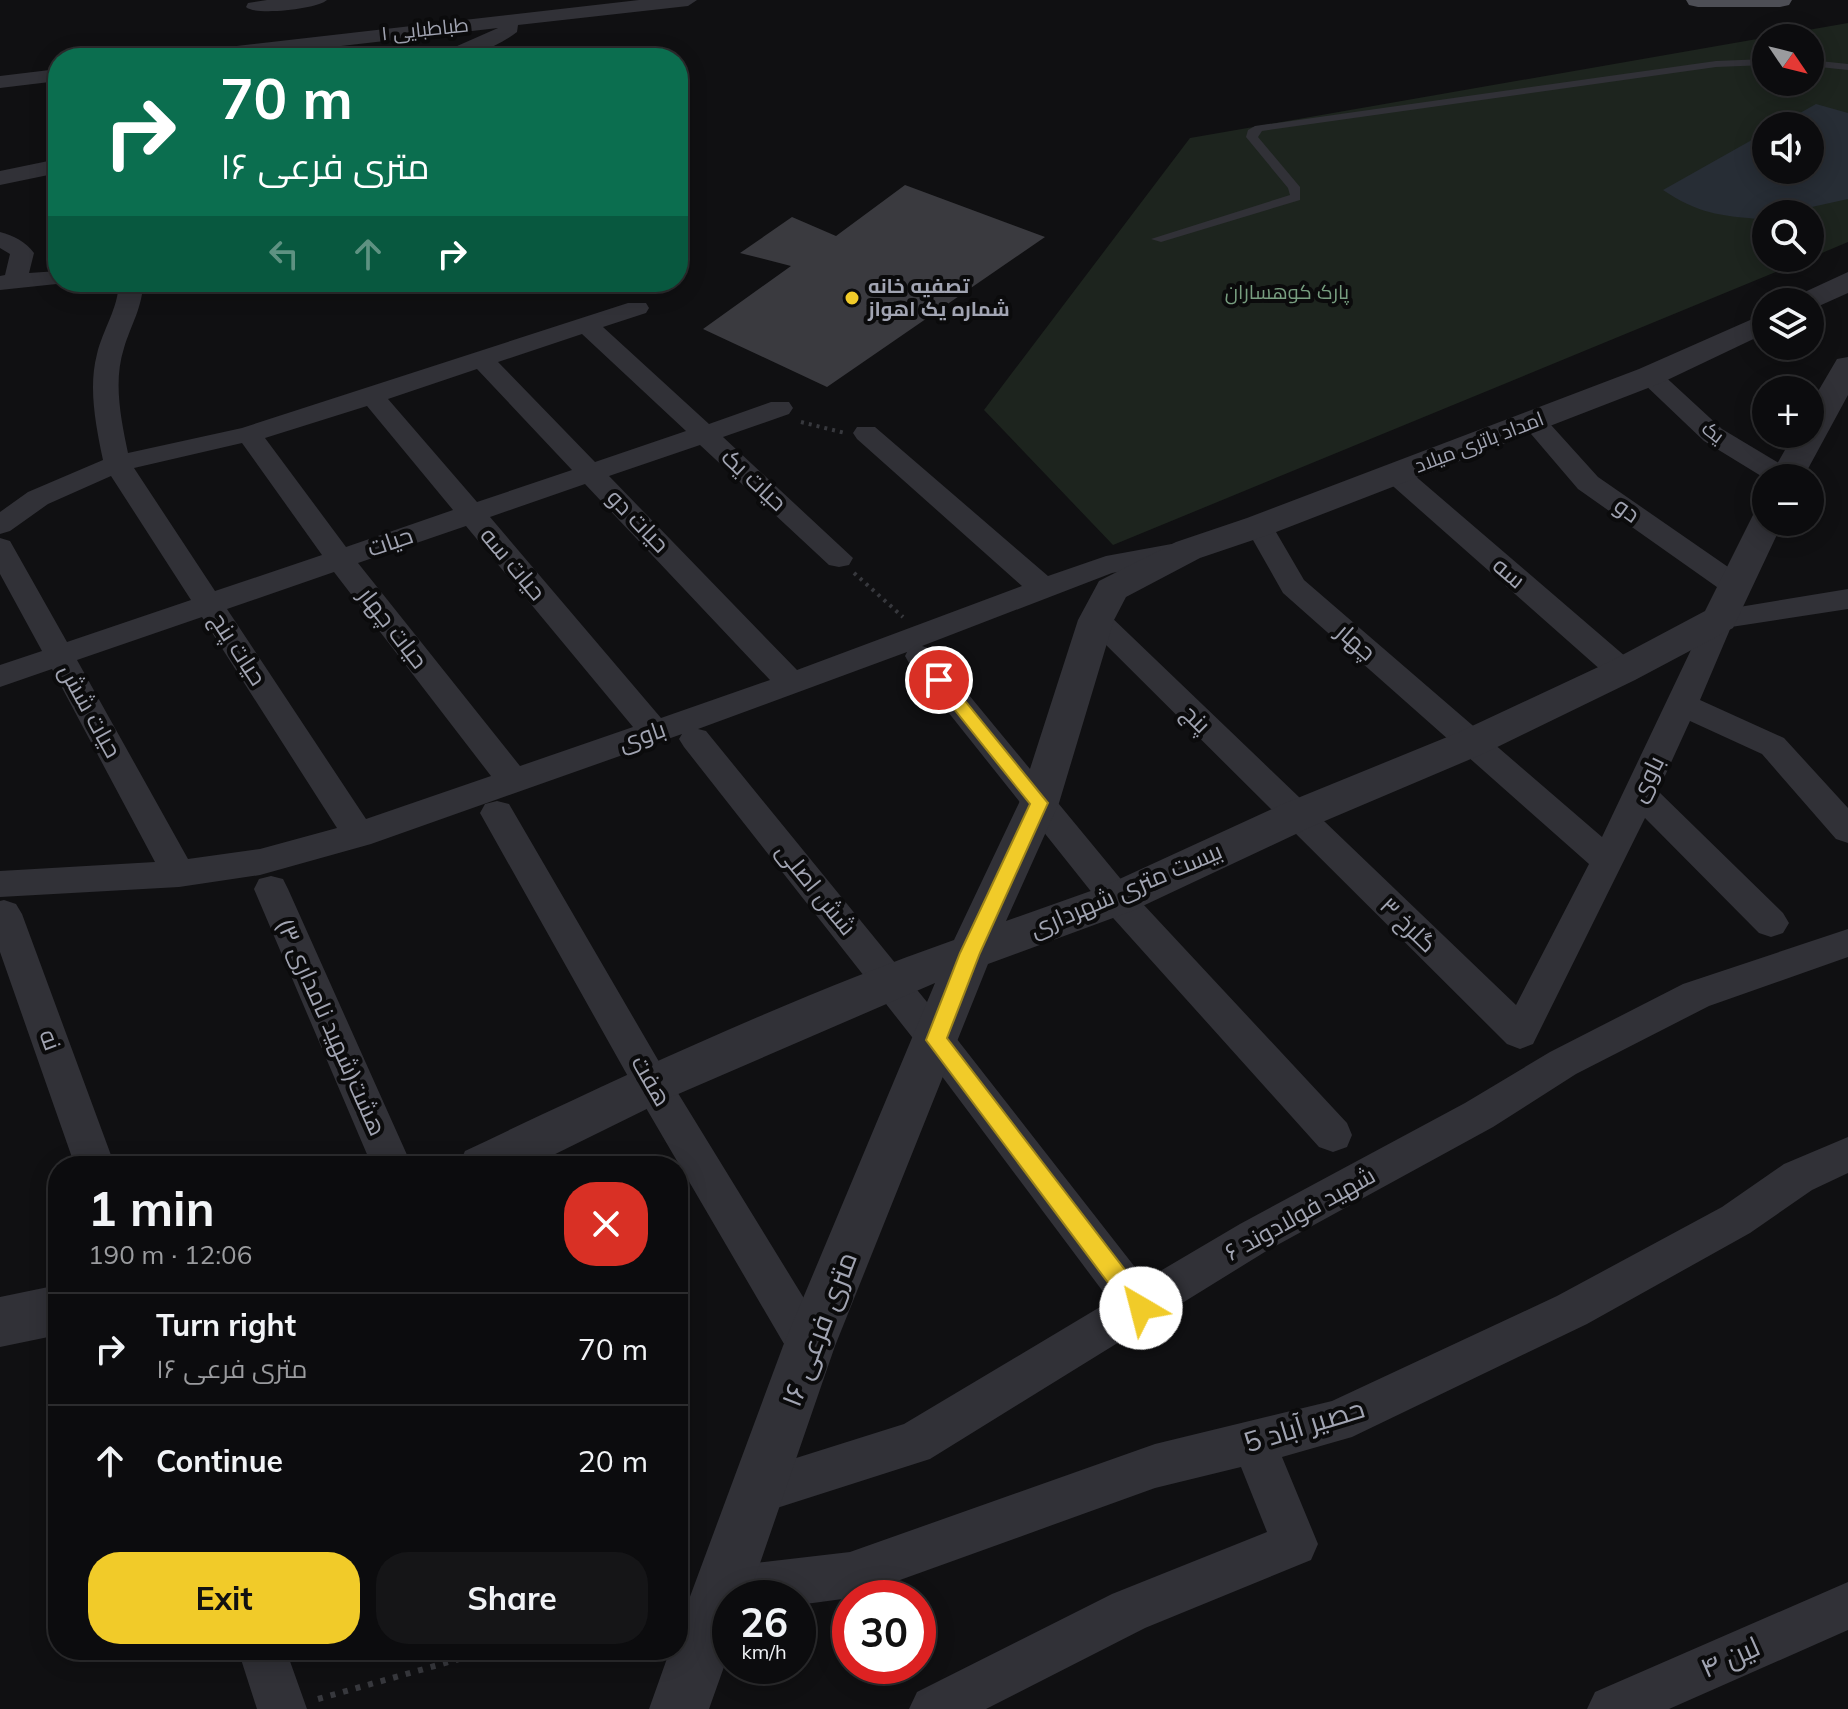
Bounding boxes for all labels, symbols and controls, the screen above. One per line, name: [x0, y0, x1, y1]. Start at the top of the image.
street label: طباطبایی ۱: [380, 11, 470, 47]
north arrow: [1752, 24, 1824, 96]
map controls: [1752, 24, 1824, 536]
text: 70 m: [220, 63, 353, 133]
icon: right: [88, 80, 192, 184]
button: sound: [1752, 112, 1824, 184]
text: ۱۶ متری فرعی: [220, 143, 430, 188]
button: search: [1752, 200, 1824, 272]
icon: left: [262, 232, 306, 276]
icon: ahead: [346, 232, 390, 276]
icon: right: [430, 232, 474, 276]
place label: تصفیه خانه شماره یک اهواز: [867, 273, 1010, 321]
park label: پارک کوهساران: [1225, 279, 1350, 305]
button: layers: [1752, 288, 1824, 360]
marker: تصفیه خانه شماره یک اهواز: [843, 289, 861, 307]
button: +: [1752, 376, 1824, 448]
street label: امداد باتری میلاد: [1411, 405, 1547, 479]
street label: یک: [1697, 415, 1730, 449]
street label: حیات یک: [716, 441, 794, 517]
button: −: [1752, 464, 1824, 536]
street label: حیات دو: [601, 482, 676, 559]
street label: دو: [1609, 490, 1646, 529]
street label: حیات: [363, 519, 417, 563]
street label: حیات سه: [475, 521, 553, 606]
street label: سه: [1487, 550, 1532, 595]
street label: حیات چهار: [350, 579, 435, 675]
street label: حیات پنج: [202, 606, 274, 692]
street label: چهار: [1328, 615, 1383, 668]
pin: [905, 646, 973, 714]
street label: حیات شش: [53, 658, 129, 763]
icon: arrive: [917, 658, 961, 702]
street label: پنج: [1175, 698, 1218, 741]
street label: باوی: [614, 713, 669, 757]
street label: باوی: [1622, 750, 1670, 807]
street label: بیست متری شهرداری: [1025, 835, 1226, 943]
street label: شش اصلی: [770, 836, 863, 941]
street label: گلرخ ۳: [1373, 890, 1443, 960]
street label: هشت(شهید نامداری ۳): [270, 913, 393, 1140]
street label: نه: [33, 1025, 69, 1054]
street label: هفت: [625, 1050, 678, 1111]
street label: شهید فولادوند ۶: [1219, 1159, 1380, 1267]
text: 1 min: [88, 1178, 215, 1238]
button: close: [564, 1182, 648, 1266]
text: 190 m · 12:06: [88, 1238, 252, 1271]
street label: ۱۶ متری فرعی: [773, 1246, 864, 1411]
position arrow: [1099, 1266, 1183, 1350]
text: Turn right: [156, 1306, 296, 1344]
icon: right: [88, 1327, 132, 1371]
text: 70 m: [578, 1330, 648, 1368]
text: ۱۶ متری فرعی: [156, 1352, 307, 1385]
street label: حصیر آباد 5: [1239, 1390, 1368, 1459]
icon: ahead: [88, 1439, 132, 1483]
text: Continue: [156, 1442, 283, 1480]
text: 20 m: [578, 1442, 648, 1480]
button: Exit: [88, 1552, 360, 1644]
button: Share: [376, 1552, 648, 1644]
speed limit sign: 30: [832, 1580, 936, 1684]
text: 26: [740, 1597, 788, 1647]
street label: لین ۴: [1695, 1628, 1765, 1685]
text: km/h: [741, 1639, 787, 1664]

